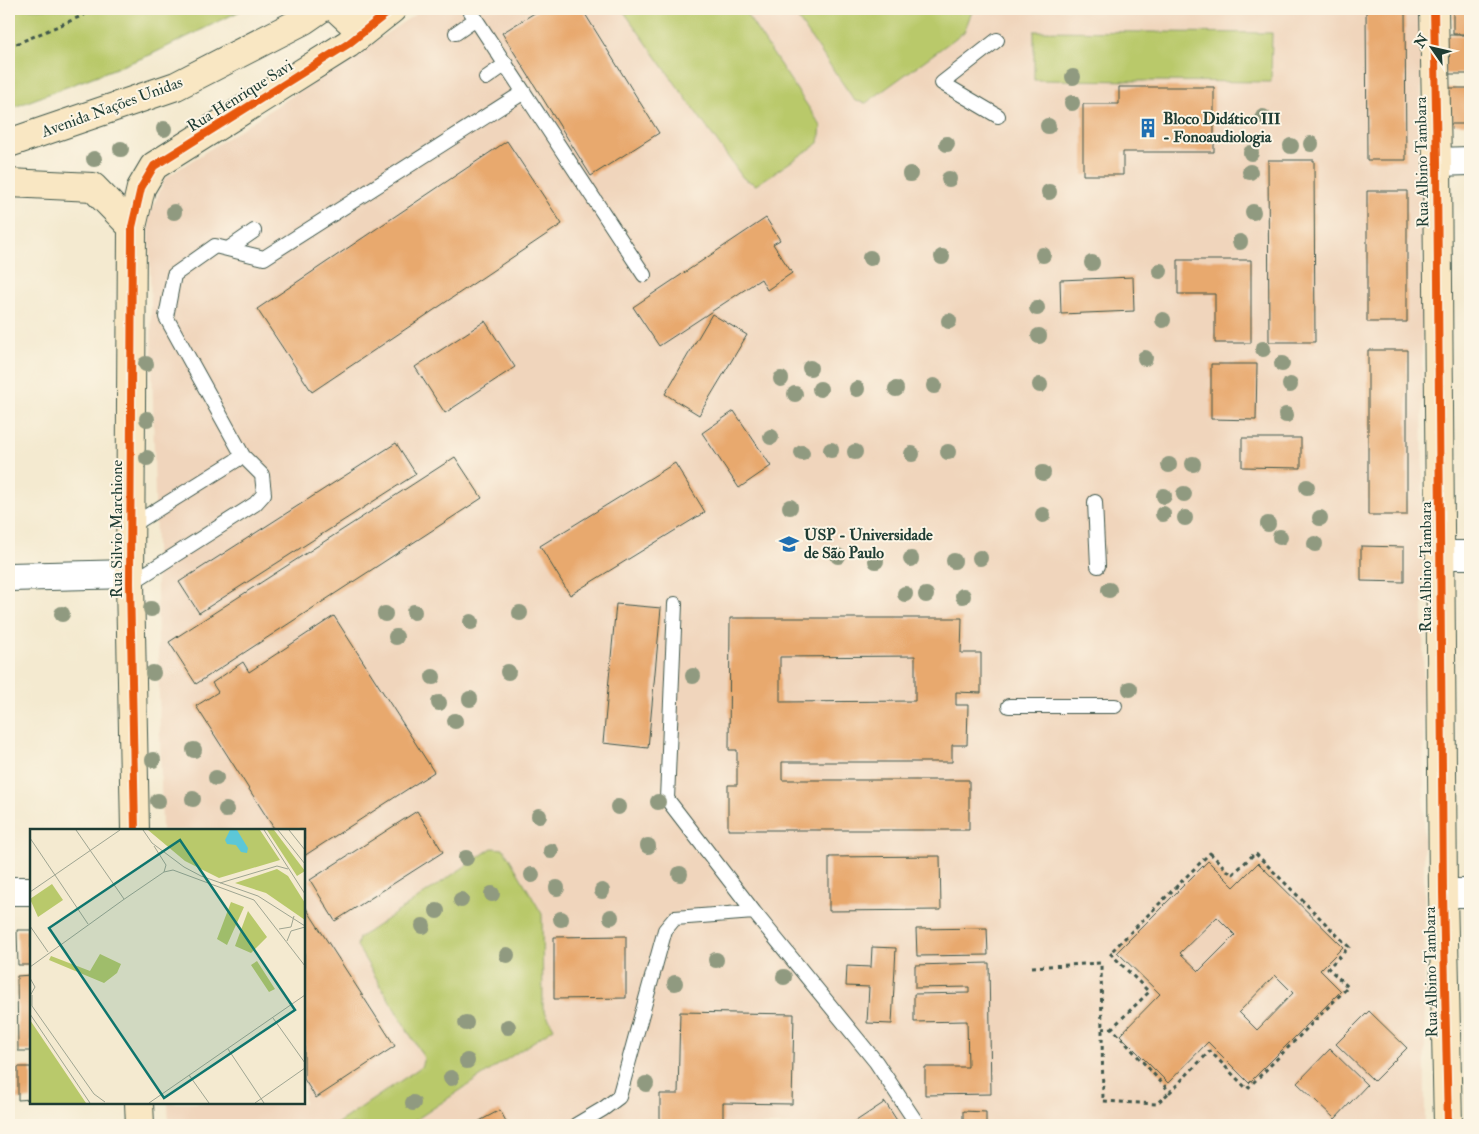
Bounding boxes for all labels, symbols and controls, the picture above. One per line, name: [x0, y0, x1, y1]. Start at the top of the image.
north arrow: [1406, 22, 1456, 72]
text: N: [1411, 31, 1432, 52]
street label: Rua Henrique Savi: [184, 56, 296, 136]
street label: Avenida Nações Unidas: [38, 72, 185, 142]
street label: Rua Albino Tambara: [1411, 96, 1433, 228]
place label: Bloco Didático III - Fonoaudiologia: [1163, 109, 1281, 148]
building icon: Bloco Didático III - Fonoaudiologia: [1137, 117, 1159, 139]
street label: Rua Silvio Marchione: [107, 460, 127, 598]
street label: Rua Albino Tambara: [1416, 501, 1436, 633]
place label: USP - Universidade de São Paulo: [804, 525, 933, 563]
school or university icon: USP - Universidade de São Paulo: [778, 533, 800, 555]
inset map: [30, 829, 305, 1104]
street label: Rua Albino Tambara: [1420, 906, 1442, 1038]

